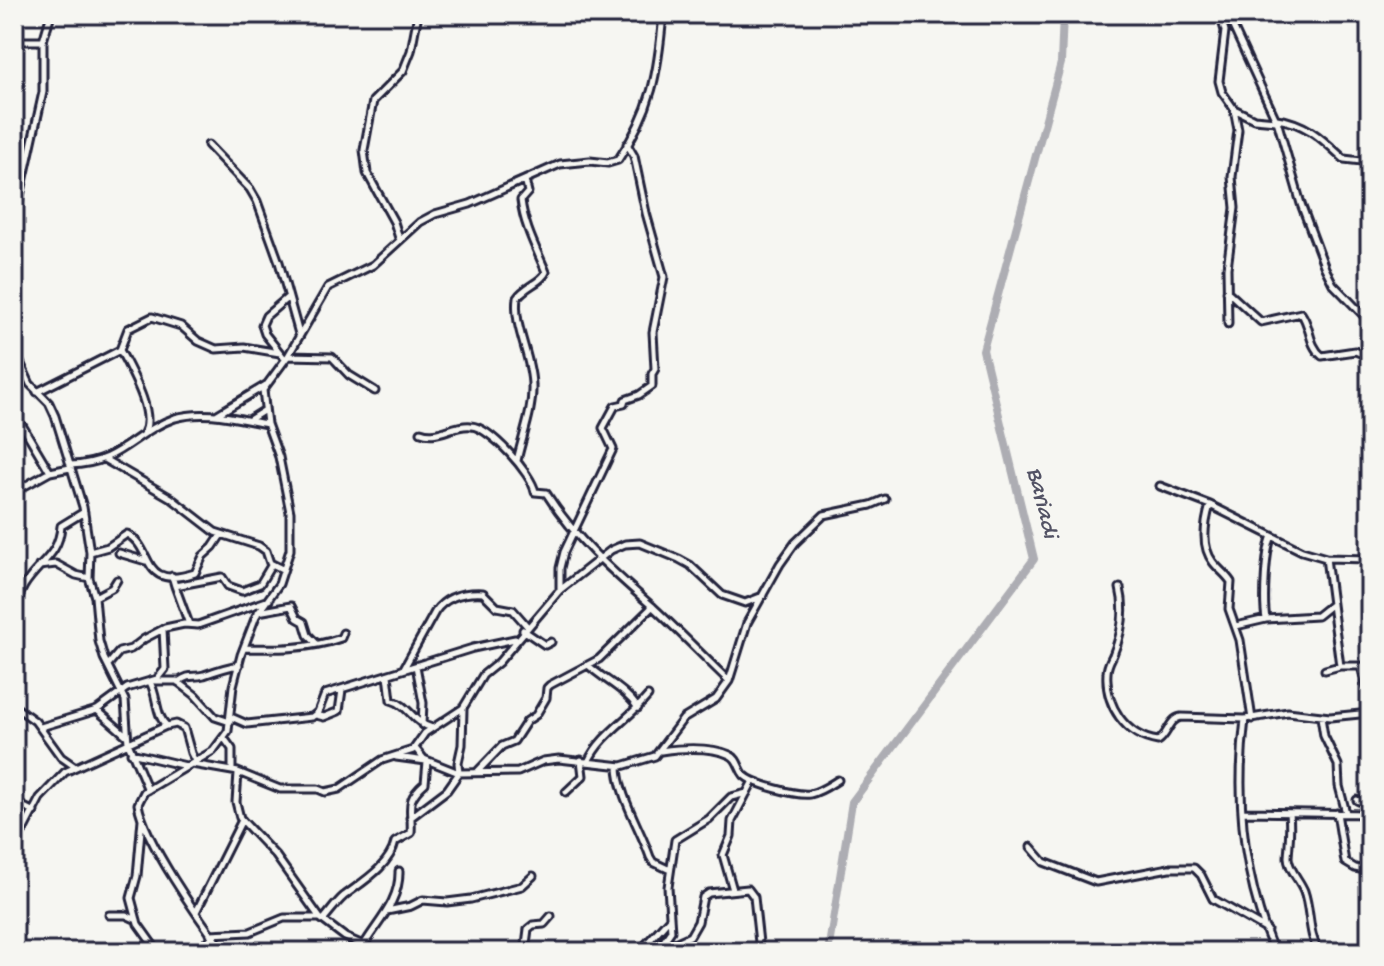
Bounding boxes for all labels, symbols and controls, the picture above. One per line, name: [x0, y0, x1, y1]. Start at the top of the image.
water label: Bariadi: [1018, 465, 1064, 544]

